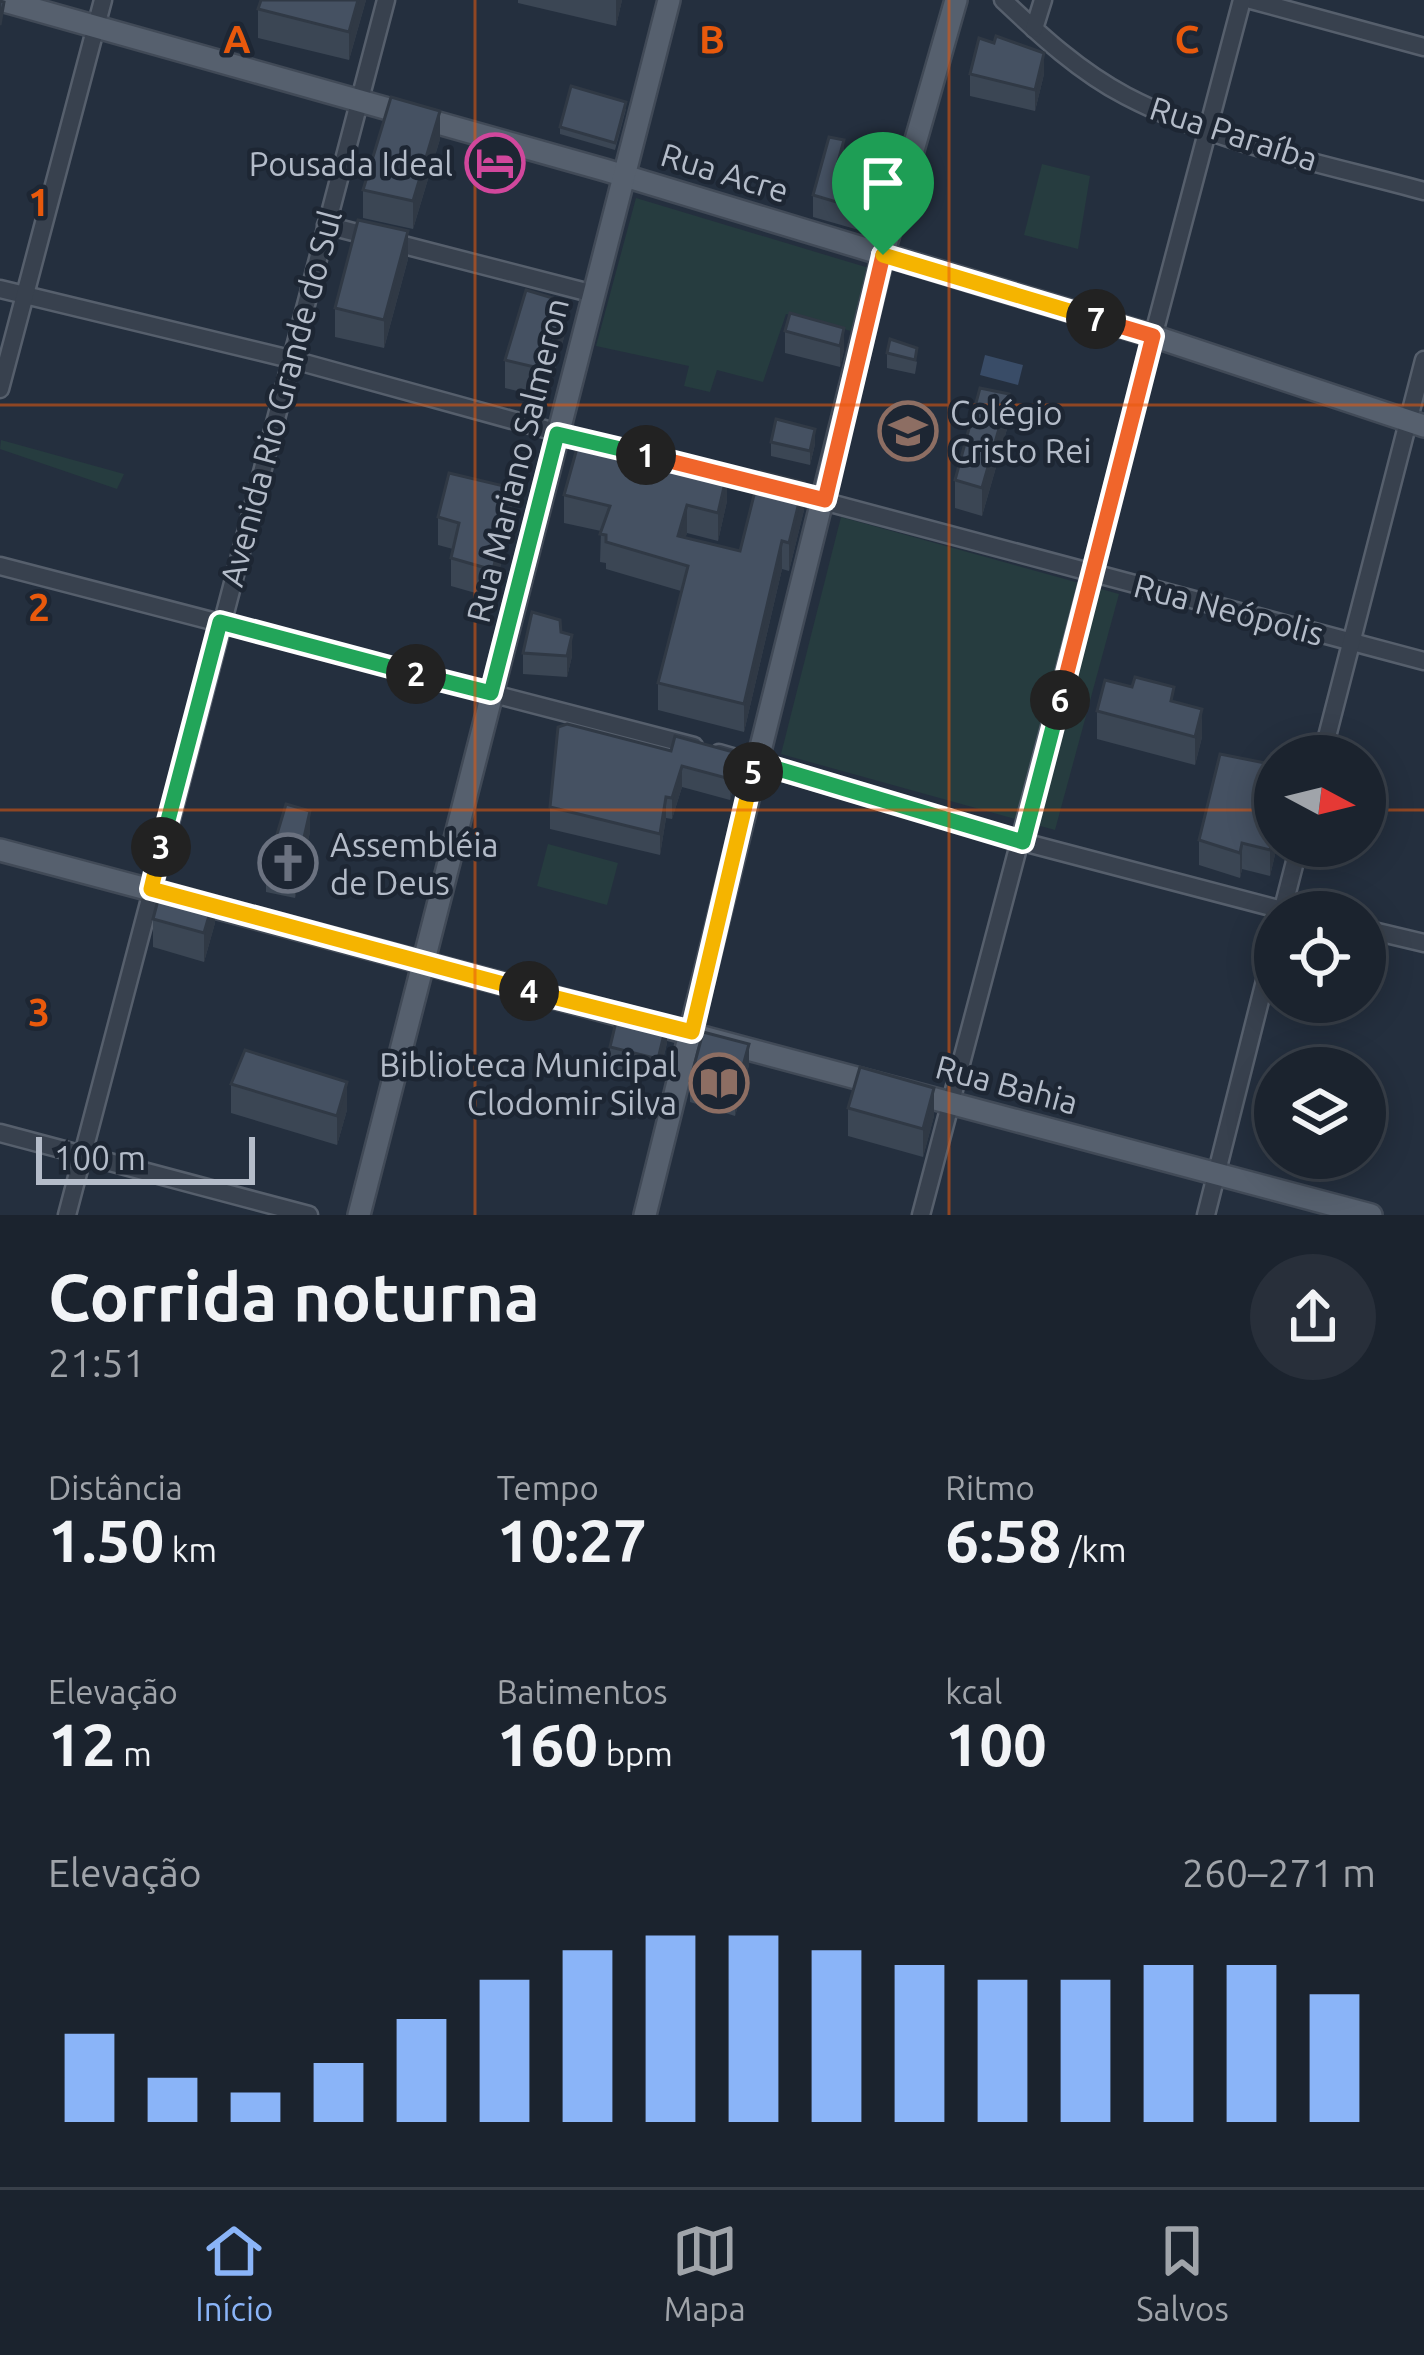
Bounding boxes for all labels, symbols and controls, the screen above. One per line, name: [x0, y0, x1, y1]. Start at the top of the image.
text: A: [223, 17, 251, 60]
text: B: [699, 17, 725, 60]
text: C: [1175, 17, 1200, 60]
street label: Rua Paraíba: [1146, 89, 1322, 177]
hotel icon: Pousada Ideal: [464, 132, 526, 194]
pin: [832, 132, 934, 255]
street label: Rua Acre: [657, 135, 793, 209]
place label: Pousada Ideal: [249, 145, 453, 182]
icon: arrive: [850, 150, 916, 216]
text: 1: [28, 180, 50, 223]
street label: Avenida Rio Grande do Sul: [212, 206, 348, 590]
pin: 7: [1066, 289, 1126, 349]
street label: Rua Mariano Salmeron: [459, 294, 575, 626]
text: 7: [1087, 300, 1105, 337]
place label: Colégio Cristo Rei: [950, 394, 1092, 469]
school or university icon: Colégio Cristo Rei: [877, 400, 939, 462]
pin: 1: [616, 425, 676, 485]
text: 1: [637, 436, 655, 473]
street label: Rua Neópolis: [1130, 566, 1328, 652]
text: 2: [28, 585, 50, 628]
pin: 2: [386, 644, 446, 704]
text: 2: [407, 655, 425, 692]
pin: 6: [1030, 670, 1090, 730]
text: 6: [1051, 681, 1069, 718]
north arrow: [1254, 735, 1386, 867]
map controls: [1254, 735, 1386, 1179]
pin: 5: [723, 742, 783, 802]
text: 5: [744, 753, 762, 790]
pin: 3: [131, 817, 191, 877]
place label: Assembléia de Deus: [330, 826, 498, 901]
text: 3: [152, 828, 170, 865]
church icon: Assembléia de Deus: [257, 832, 319, 894]
button: locate: [1254, 891, 1386, 1023]
pin: 4: [499, 961, 559, 1021]
text: 4: [520, 972, 538, 1009]
text: 3: [28, 990, 50, 1033]
place label: Biblioteca Municipal Clodomir Silva: [379, 1046, 677, 1121]
street label: Rua Bahia: [932, 1047, 1082, 1121]
button: layers: [1254, 1047, 1386, 1179]
library icon: Biblioteca Municipal Clodomir Silva: [688, 1052, 750, 1114]
scale bar: [36, 1131, 255, 1184]
text: 100 m: [54, 1139, 146, 1176]
button: share: [1250, 1254, 1376, 1380]
text: Corrida noturna: [48, 1259, 540, 1333]
text: 21:51: [48, 1341, 146, 1384]
text: Distância: [48, 1469, 183, 1506]
text: Tempo: [497, 1469, 599, 1506]
text: Ritmo: [945, 1469, 1035, 1506]
text: 1.50: [48, 1506, 164, 1573]
text: 10:27: [497, 1506, 647, 1573]
text: 6:58: [945, 1506, 1062, 1573]
text: km: [164, 1531, 217, 1568]
text: /km: [1062, 1531, 1127, 1568]
text: Elevação: [48, 1673, 178, 1710]
text: Batimentos: [497, 1673, 668, 1710]
text: kcal: [945, 1673, 1002, 1710]
text: 12: [48, 1710, 116, 1777]
text: 160: [497, 1710, 598, 1777]
text: 100: [945, 1710, 1047, 1777]
text: m: [116, 1735, 152, 1772]
text: bpm: [598, 1735, 673, 1772]
text: Elevação: [48, 1851, 202, 1894]
text: 260–271 m: [1182, 1851, 1376, 1894]
tab: Início: [195, 2218, 273, 2327]
tab: Mapa: [664, 2218, 746, 2327]
tab: Salvos: [1136, 2218, 1229, 2327]

